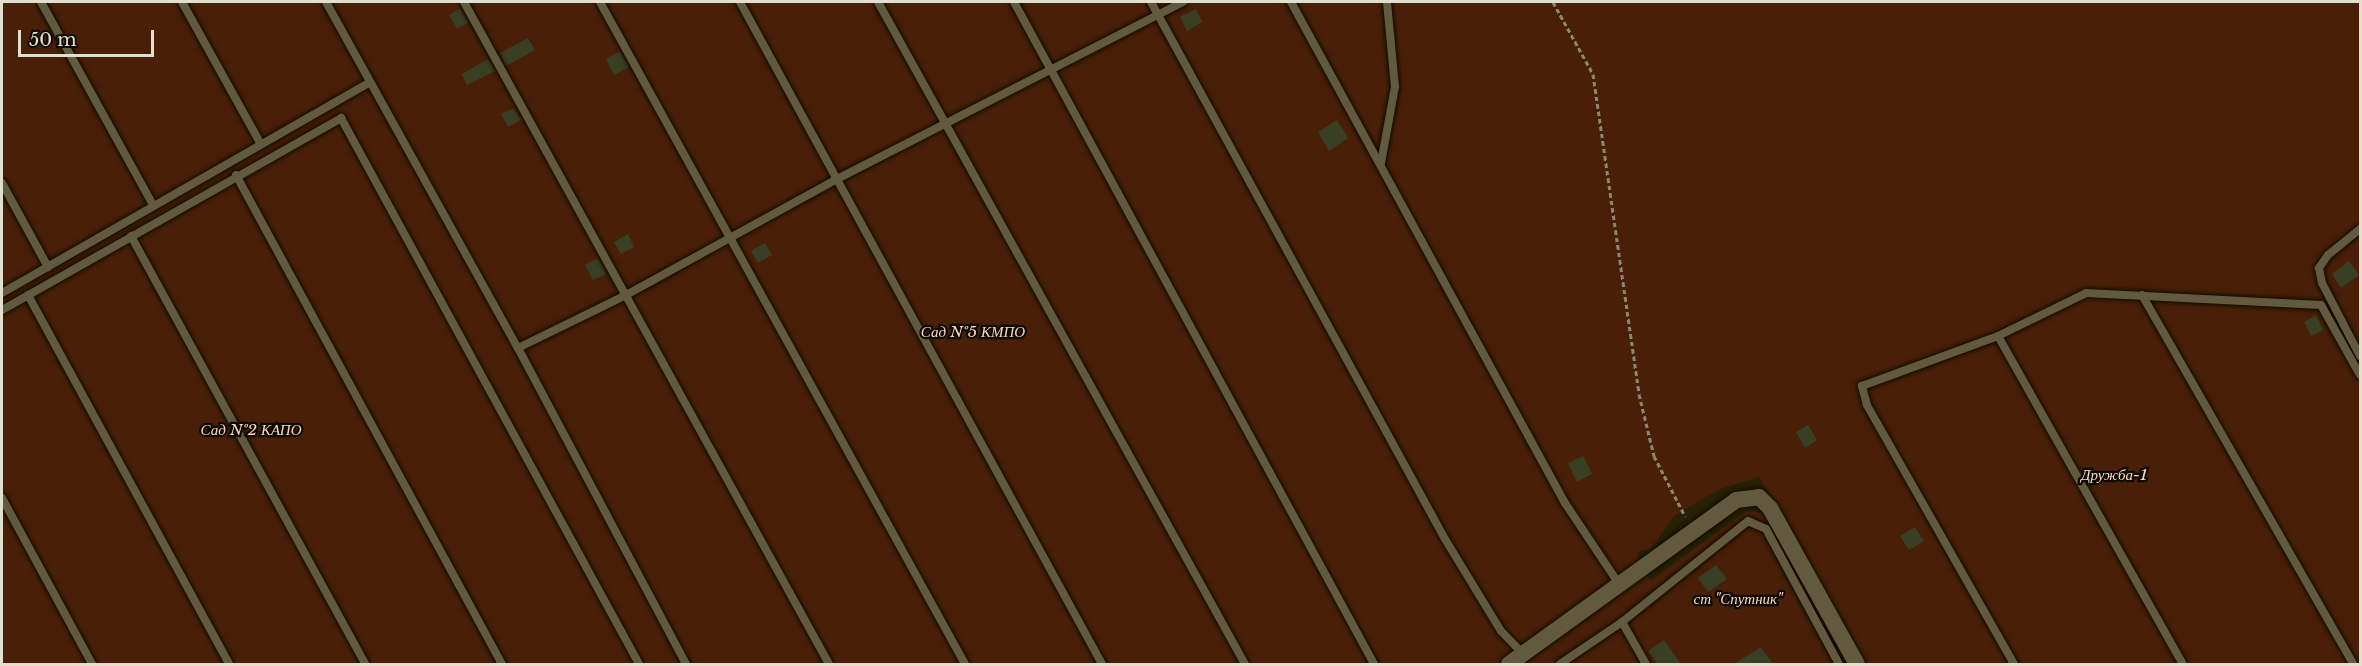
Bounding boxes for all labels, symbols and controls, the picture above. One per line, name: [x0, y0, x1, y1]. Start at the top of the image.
scale bar: [21, 18, 158, 56]
text: 50 m: [29, 29, 77, 51]
park label: Сад №5 КМПО: [921, 323, 1025, 341]
park label: Сад №2 КАПО: [201, 421, 301, 439]
park label: Дружба-1: [2081, 466, 2147, 484]
park label: ст "Спутник": [1693, 590, 1783, 608]

